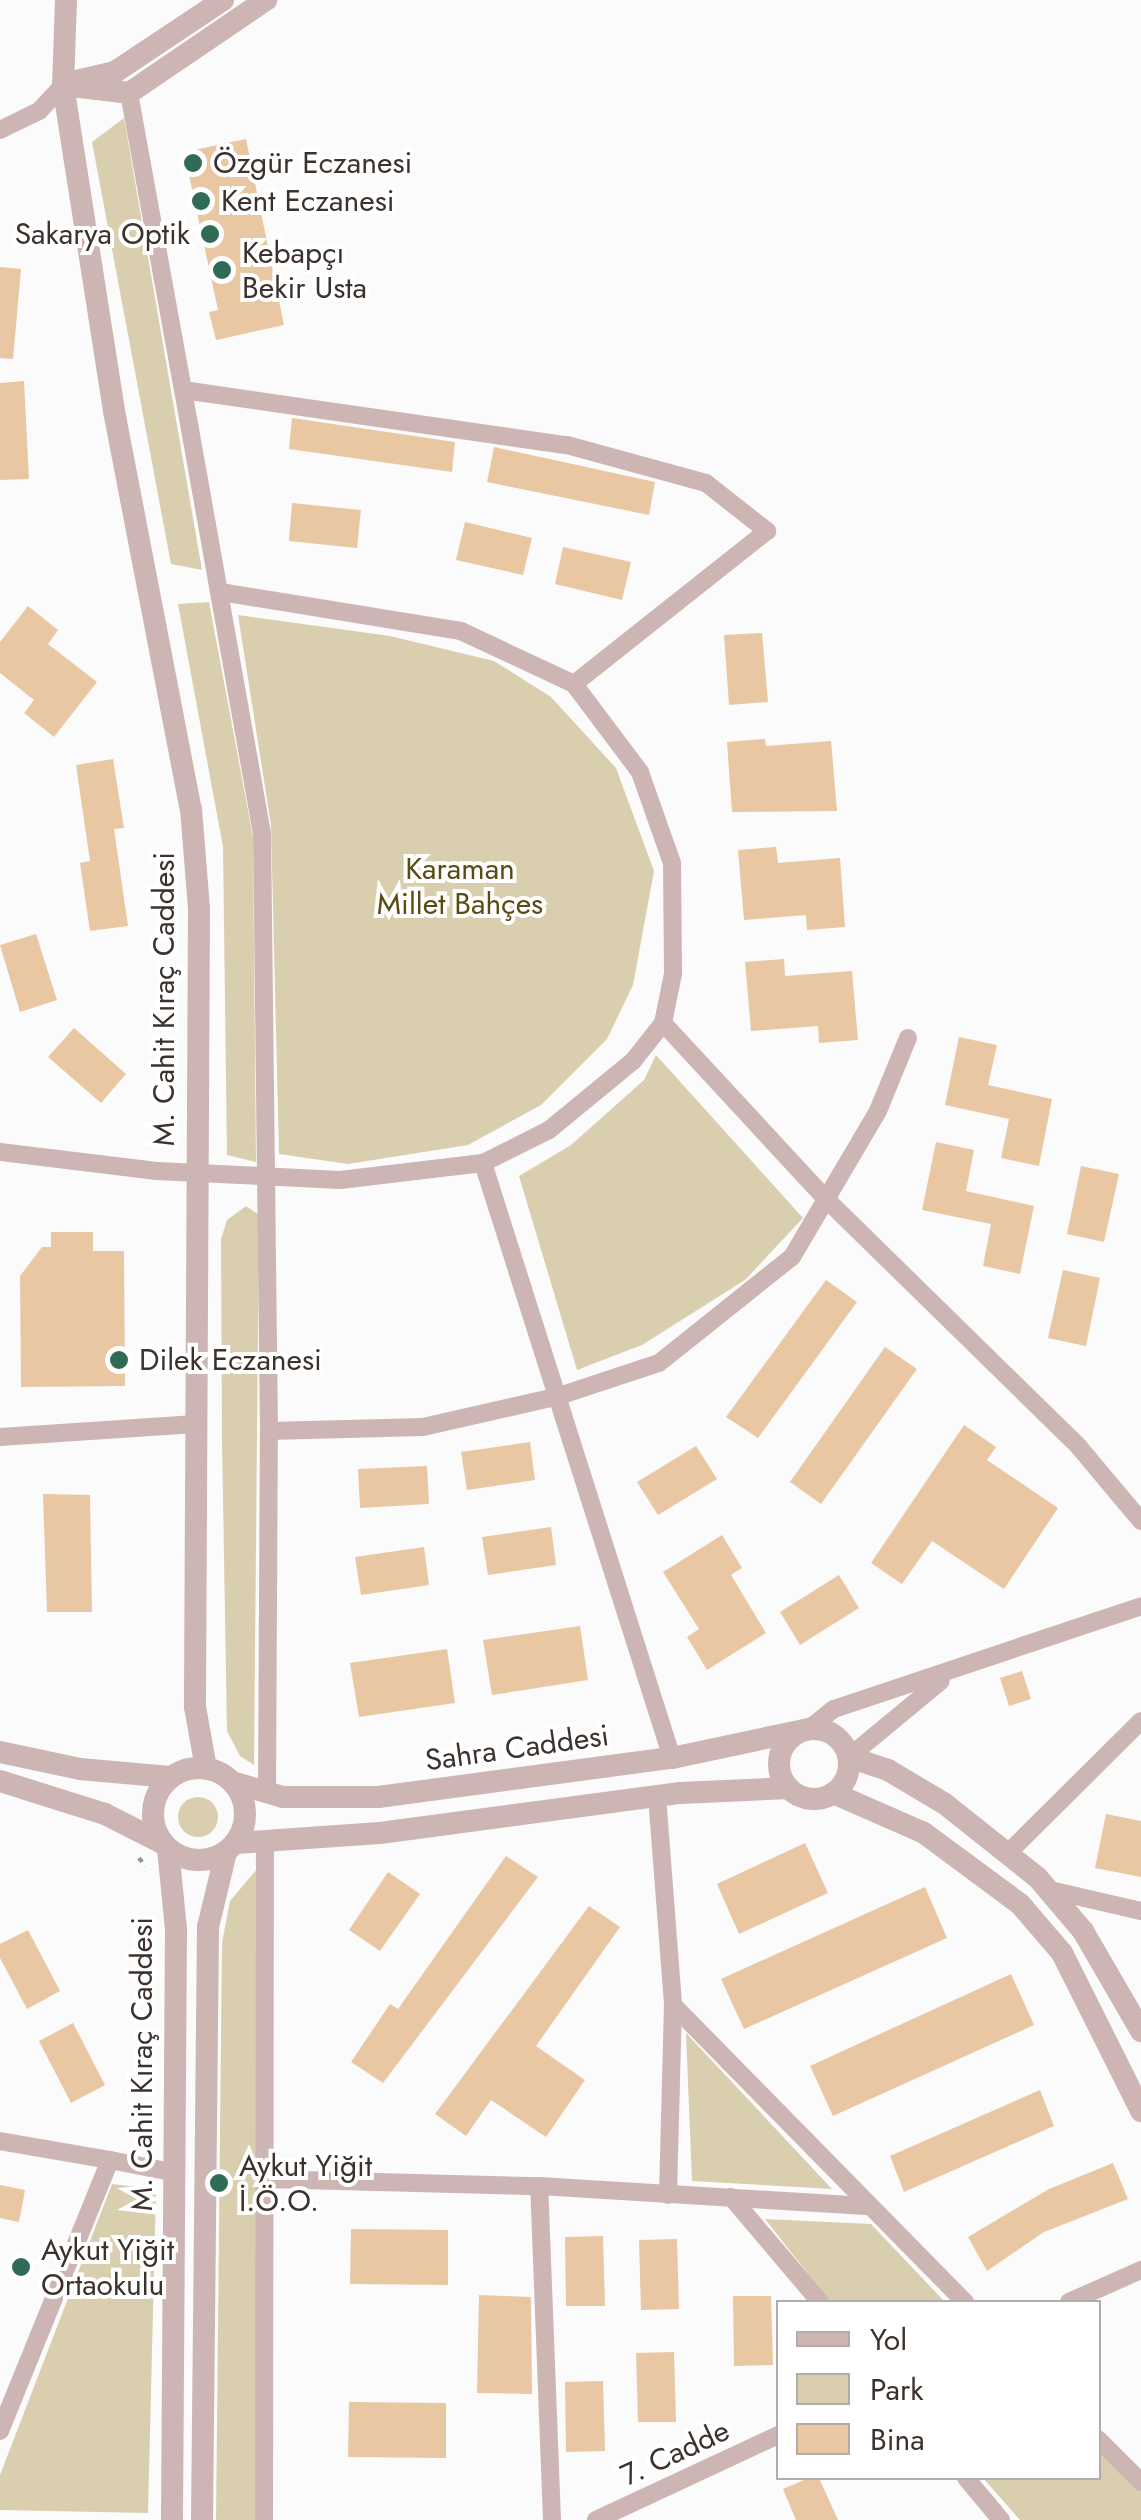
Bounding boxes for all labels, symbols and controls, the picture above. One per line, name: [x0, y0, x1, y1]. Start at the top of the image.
place label: Özgür Eczanesi: [213, 145, 412, 181]
marker: Özgür Eczanesi: [182, 152, 204, 174]
place label: Kent Eczanesi: [221, 183, 395, 219]
marker: Kent Eczanesi: [190, 190, 212, 212]
place label: Sakarya Optik: [15, 216, 190, 252]
marker: Sakarya Optik: [199, 223, 221, 245]
place label: Kebapçı Bekir Usta: [242, 235, 367, 306]
marker: Kebapçı Bekir Usta: [211, 259, 233, 281]
park label: Karaman Millet Bahçes: [377, 851, 543, 922]
street label: M. Cahit Kıraç Caddesi: [146, 852, 182, 1146]
place label: Dilek Eczanesi: [139, 1342, 322, 1378]
marker: Dilek Eczanesi: [108, 1349, 130, 1371]
street label: Sahra Caddesi: [423, 1717, 611, 1779]
street label: M. Cahit Kıraç Caddesi: [124, 1917, 160, 2211]
place label: Aykut Yiğit İ.Ö.O.: [239, 2148, 372, 2218]
marker: Aykut Yiğit İ.Ö.O.: [208, 2172, 230, 2194]
place label: Aykut Yiğit Ortaokulu: [41, 2232, 174, 2302]
marker: Aykut Yiğit Ortaokulu: [10, 2256, 32, 2278]
legend: [776, 2300, 1101, 2480]
text: Yol: [870, 2318, 907, 2361]
text: Park: [870, 2368, 923, 2411]
street label: 7. Cadde: [615, 2412, 735, 2494]
text: Bina: [870, 2418, 925, 2461]

